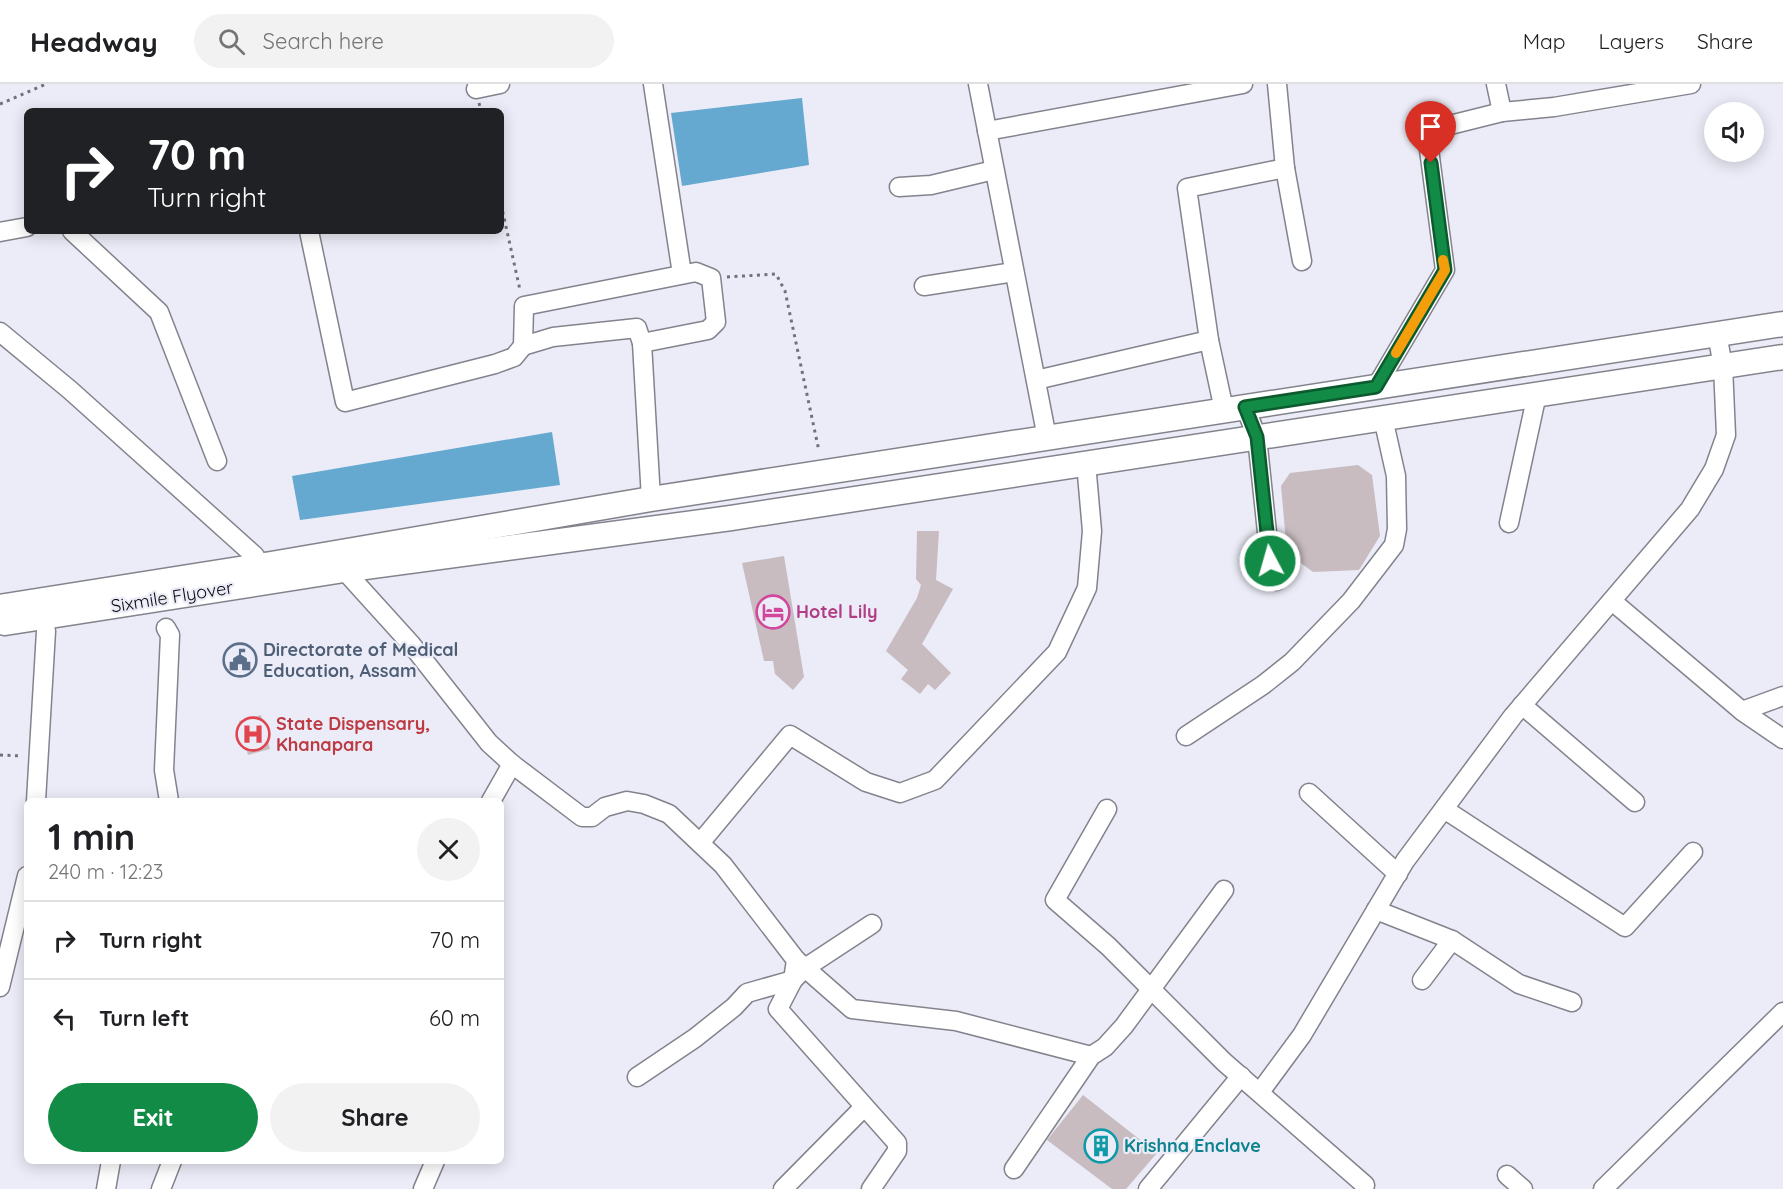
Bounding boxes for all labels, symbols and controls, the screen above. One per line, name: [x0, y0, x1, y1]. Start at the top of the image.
search box: [194, 14, 614, 68]
text: Headway: [30, 24, 158, 59]
icon: search: [215, 25, 248, 58]
text: Search here: [263, 27, 384, 55]
text: Map: [1523, 28, 1566, 54]
text: Layers: [1599, 28, 1664, 54]
text: Share: [1697, 28, 1753, 54]
pin: [1405, 101, 1456, 163]
map controls: [1704, 102, 1764, 162]
button: sound: [1704, 102, 1764, 162]
icon: arrive: [1414, 110, 1447, 143]
text: 70 m: [147, 128, 246, 181]
icon: right: [48, 132, 126, 210]
text: Turn right: [147, 180, 266, 214]
position arrow: [1238, 529, 1302, 593]
street label: Sixmile Flyover: [109, 575, 235, 618]
hotel icon: Hotel Lily: [755, 594, 791, 630]
place label: Hotel Lily: [796, 600, 878, 623]
place label: Directorate of Medical Education, Assam: [263, 638, 458, 682]
public building icon: Directorate of Medical Education, Assam: [222, 642, 258, 678]
place label: State Dispensary, Khanapara: [276, 712, 430, 756]
hospital icon: State Dispensary, Khanapara: [235, 716, 271, 752]
text: 1 min: [48, 814, 135, 859]
button: close: [417, 818, 480, 881]
text: 240 m · 12:23: [48, 859, 164, 884]
icon: right: [48, 924, 81, 957]
text: Turn right: [99, 926, 203, 954]
text: 70 m: [430, 926, 480, 954]
icon: left: [48, 1002, 81, 1035]
text: Turn left: [99, 1004, 189, 1032]
text: 60 m: [429, 1004, 480, 1032]
button: Exit: [48, 1083, 258, 1152]
button: Share: [270, 1083, 480, 1152]
building icon: Krishna Enclave: [1083, 1128, 1119, 1164]
place label: Krishna Enclave: [1124, 1134, 1261, 1157]

